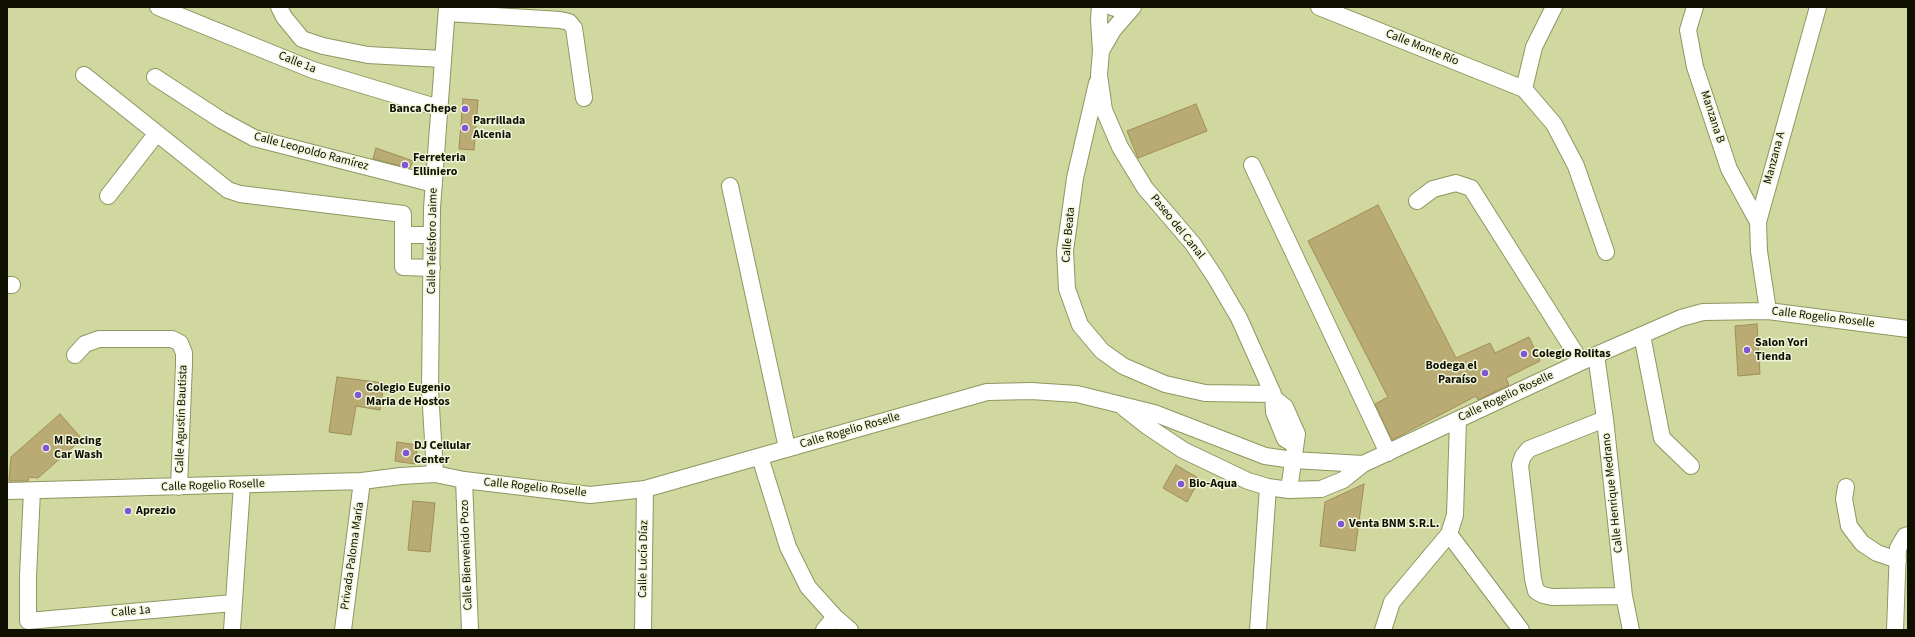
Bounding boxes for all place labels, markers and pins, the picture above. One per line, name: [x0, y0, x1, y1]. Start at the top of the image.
place label: Banca Chepe: [389, 102, 457, 116]
marker: Banca Chepe: [460, 104, 470, 114]
place label: Parrillada Alcenia: [473, 114, 525, 142]
marker: Parrillada Alcenia: [460, 123, 470, 133]
place label: Ferreteria Elliniero: [413, 151, 466, 179]
marker: Ferreteria Elliniero: [400, 160, 410, 170]
place label: Salon Yori Tienda: [1755, 336, 1808, 364]
marker: Salon Yori Tienda: [1742, 345, 1752, 355]
place label: Colegio Rolitas: [1532, 347, 1611, 361]
marker: Colegio Rolitas: [1519, 349, 1529, 359]
place label: Bodega el Paraíso: [1426, 359, 1477, 387]
marker: Bodega el Paraíso: [1480, 368, 1490, 378]
place label: Colegio Eugenio Maria de Hostos: [366, 381, 451, 409]
marker: Colegio Eugenio Maria de Hostos: [353, 390, 363, 400]
place label: M Racing Car Wash: [54, 434, 103, 462]
place label: DJ Cellular Center: [414, 439, 471, 467]
marker: M Racing Car Wash: [41, 443, 51, 453]
marker: DJ Cellular Center: [401, 448, 411, 458]
place label: Bio-Aqua: [1189, 477, 1237, 491]
marker: Bio-Aqua: [1176, 479, 1186, 489]
place label: Aprezio: [136, 504, 176, 518]
marker: Aprezio: [123, 506, 133, 516]
place label: Venta BNM S.R.L.: [1349, 517, 1439, 531]
marker: Venta BNM S.R.L.: [1336, 519, 1346, 529]

